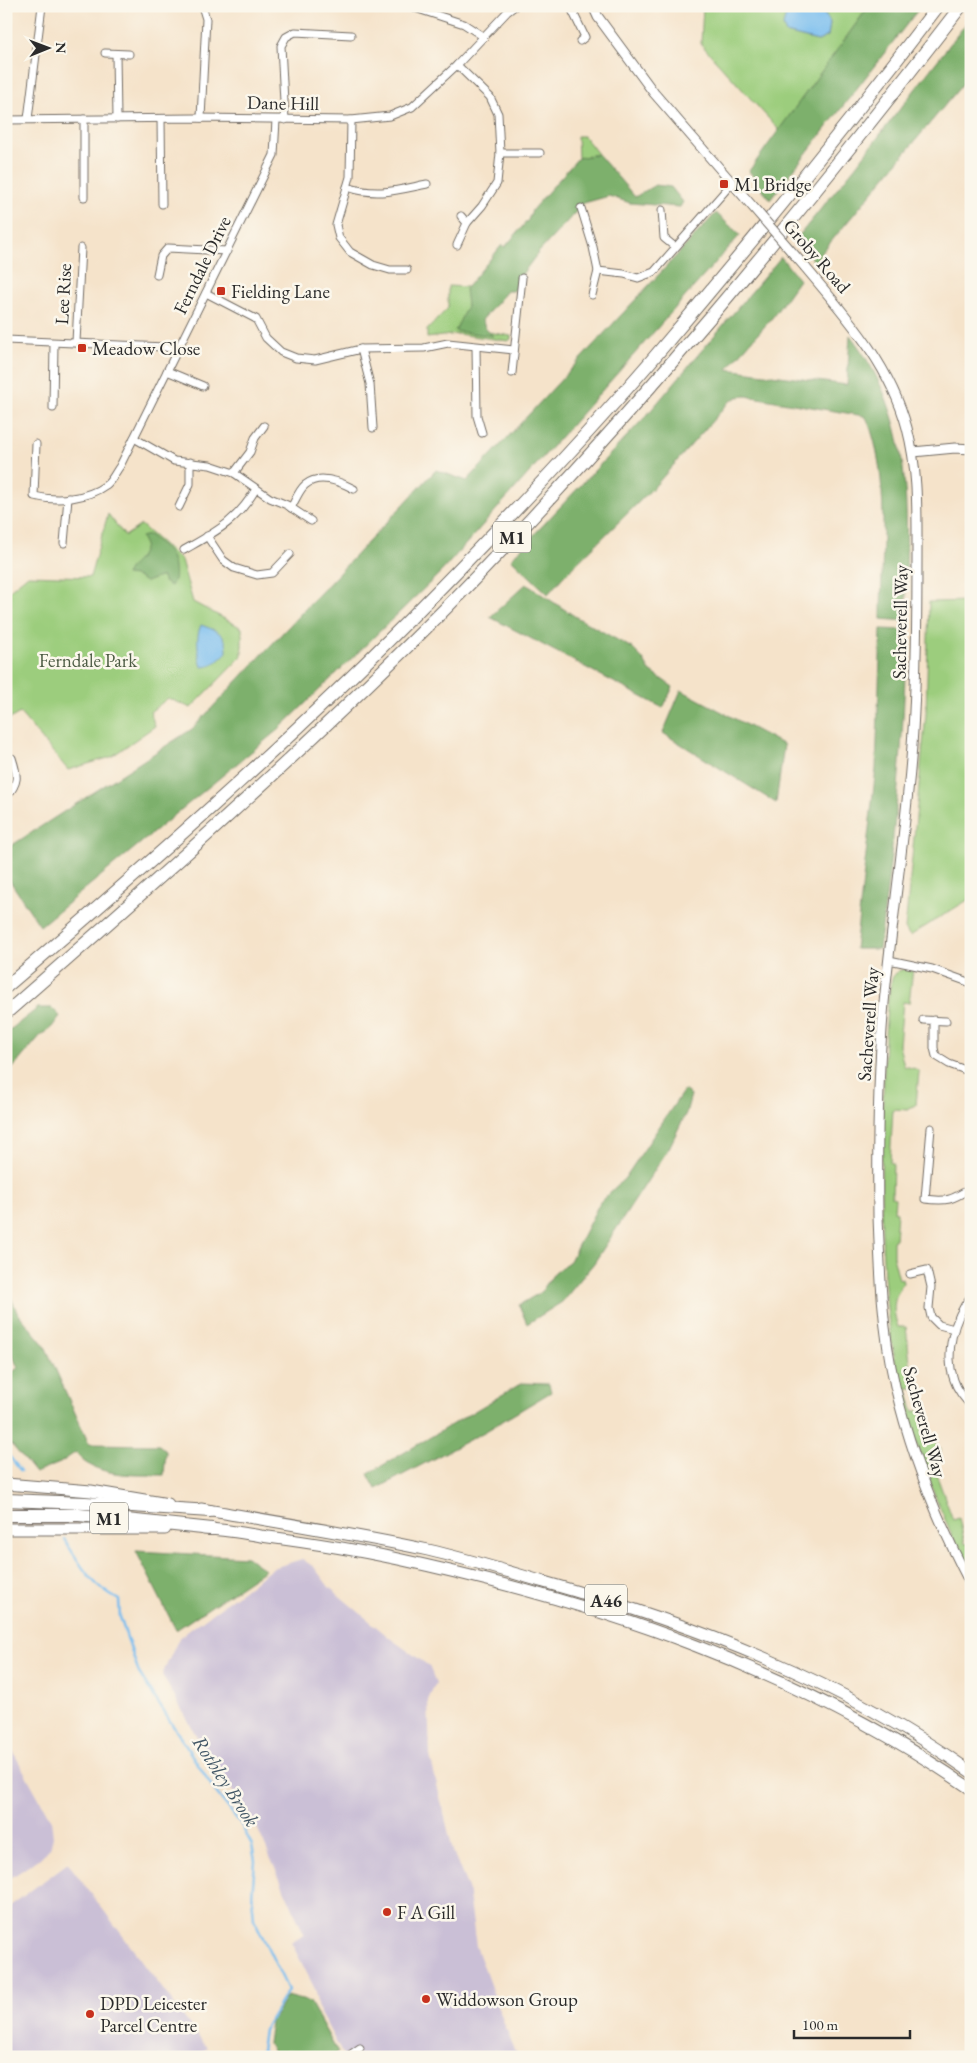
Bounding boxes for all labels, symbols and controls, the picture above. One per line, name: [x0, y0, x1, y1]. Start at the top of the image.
north arrow: [22, 22, 72, 72]
text: N: [52, 42, 70, 54]
street label: Dane Hill: [247, 90, 320, 116]
place label: M1 Bridge: [734, 172, 811, 197]
marker: M1 Bridge: [718, 178, 730, 190]
street label: Ferndale Drive: [167, 212, 237, 318]
street label: Groby Road: [778, 214, 856, 299]
street label: Lee Rise: [49, 263, 77, 325]
place label: Fielding Lane: [231, 279, 330, 304]
marker: Fielding Lane: [215, 285, 227, 297]
place label: Meadow Close: [92, 336, 200, 361]
marker: Meadow Close: [76, 342, 88, 354]
road number: M1: [493, 522, 531, 552]
street label: Sacheverell Way: [887, 564, 914, 679]
park label: Ferndale Park: [39, 648, 138, 673]
street label: Sacheverell Way: [852, 965, 885, 1082]
street label: Sacheverell Way: [897, 1364, 953, 1481]
road number: M1: [90, 1502, 128, 1534]
road number: A46: [585, 1584, 627, 1616]
water label: Rothley Brook: [187, 1730, 265, 1832]
place label: F A Gill: [397, 1900, 456, 1925]
marker: F A Gill: [381, 1906, 393, 1918]
place label: Widdowson Group: [436, 1987, 578, 2012]
place label: DPD Leicester Parcel Centre: [100, 1991, 207, 2038]
marker: Widdowson Group: [420, 1993, 432, 2005]
marker: DPD Leicester Parcel Centre: [84, 2008, 96, 2020]
scale bar: [794, 2008, 911, 2040]
text: 100 m: [802, 2015, 839, 2034]

